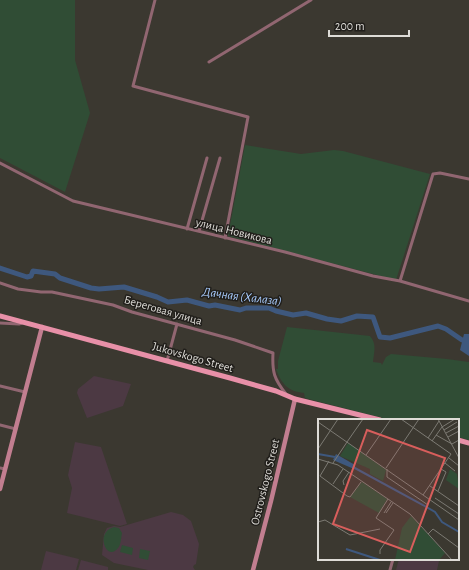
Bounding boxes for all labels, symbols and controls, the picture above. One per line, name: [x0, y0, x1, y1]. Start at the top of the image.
scale bar: [329, 12, 409, 38]
text: 200 m: [335, 20, 365, 32]
street label: улица Новикова: [193, 215, 274, 247]
water label: Дачная (Халаза): [200, 286, 283, 308]
street label: Береговая улица: [122, 293, 204, 328]
street label: Jukovskogo Street: [151, 340, 235, 374]
inset map: [318, 419, 459, 560]
street label: Ostrovskogo Street: [249, 438, 282, 526]

